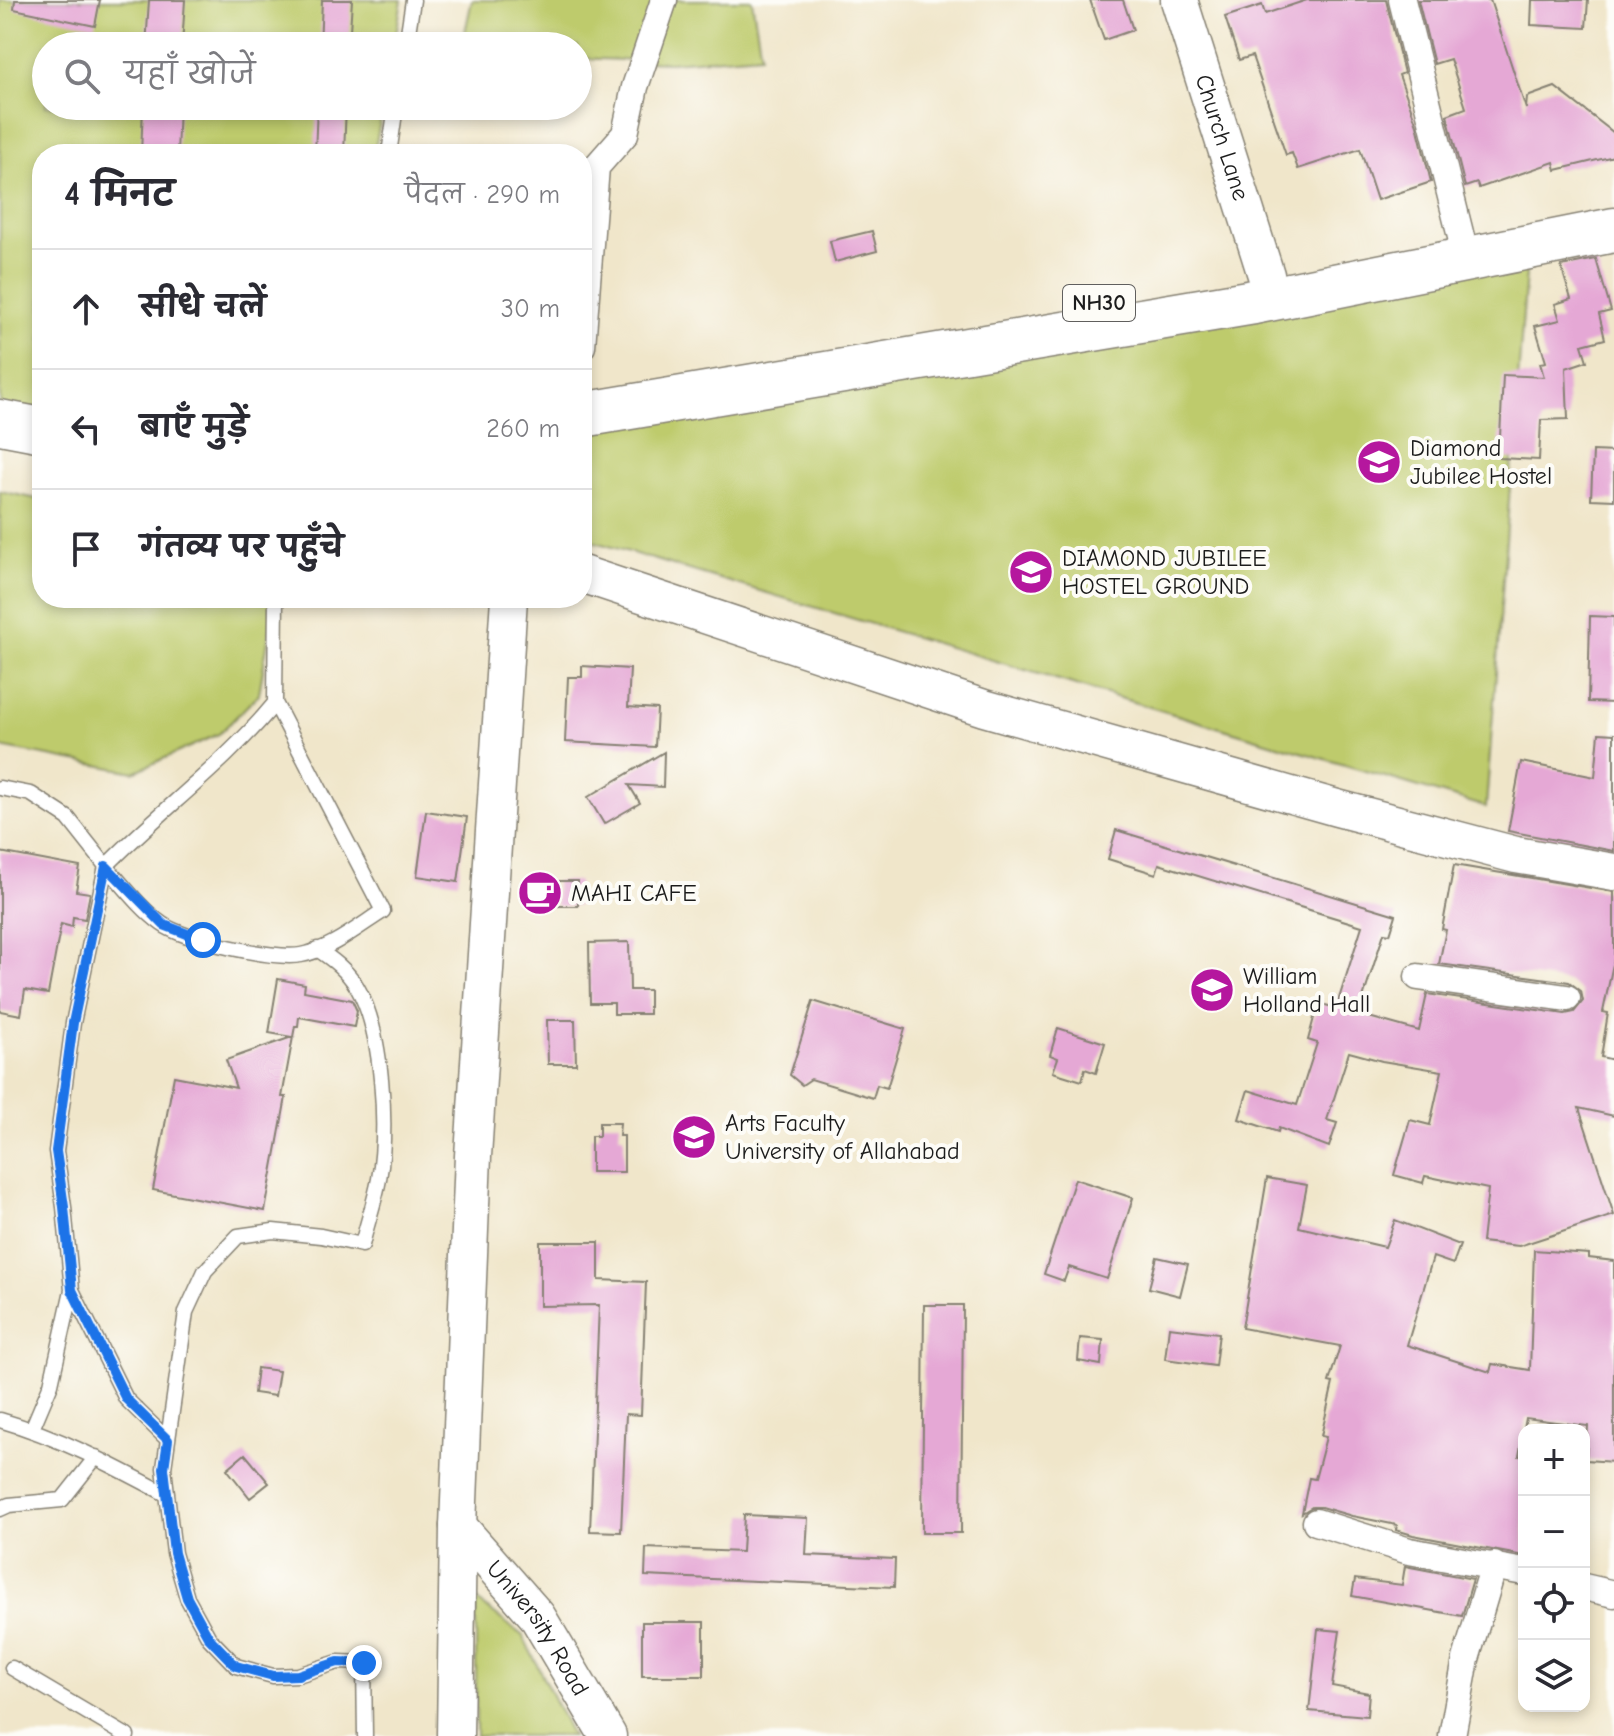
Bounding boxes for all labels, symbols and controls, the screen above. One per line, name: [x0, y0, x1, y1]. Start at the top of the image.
search box: [32, 32, 592, 120]
icon: search: [60, 54, 104, 98]
text: यहाँ खोजें: [124, 57, 255, 92]
street label: Church Lane: [1189, 71, 1255, 204]
text: 4 मिनट: [64, 174, 175, 214]
text: पैदल · 290 m: [404, 180, 560, 210]
road number: NH30: [1063, 285, 1135, 321]
icon: ahead: [64, 287, 108, 331]
text: सीधे चलें: [140, 290, 266, 325]
text: 30 m: [501, 294, 560, 324]
icon: left: [64, 407, 108, 451]
text: बाएँ मुड़ें: [140, 410, 248, 445]
text: 260 m: [486, 414, 560, 444]
place label: Diamond Jubilee Hostel: [1410, 434, 1552, 490]
school or university icon: Diamond Jubilee Hostel: [1355, 438, 1403, 486]
icon: arrive: [64, 527, 108, 571]
text: गंतव्य पर पहुँचे: [140, 530, 344, 565]
place label: DIAMOND JUBILEE HOSTEL GROUND: [1062, 544, 1267, 600]
school or university icon: DIAMOND JUBILEE HOSTEL GROUND: [1007, 548, 1055, 596]
cafe icon: MAHI CAFE: [516, 869, 564, 917]
place label: MAHI CAFE: [571, 879, 697, 907]
route start: [185, 922, 221, 958]
place label: William Holland Hall: [1243, 962, 1370, 1018]
school or university icon: William Holland Hall: [1188, 966, 1236, 1014]
place label: Arts Faculty University of Allahabad: [725, 1109, 960, 1165]
school or university icon: Arts Faculty University of Allahabad: [670, 1113, 718, 1161]
map controls: [1518, 1424, 1590, 1712]
button: +: [1518, 1424, 1590, 1496]
button: −: [1518, 1496, 1590, 1568]
street label: University Road: [481, 1555, 595, 1701]
button: locate: [1518, 1568, 1590, 1640]
button: layers: [1518, 1640, 1590, 1712]
route end: [346, 1645, 382, 1681]

